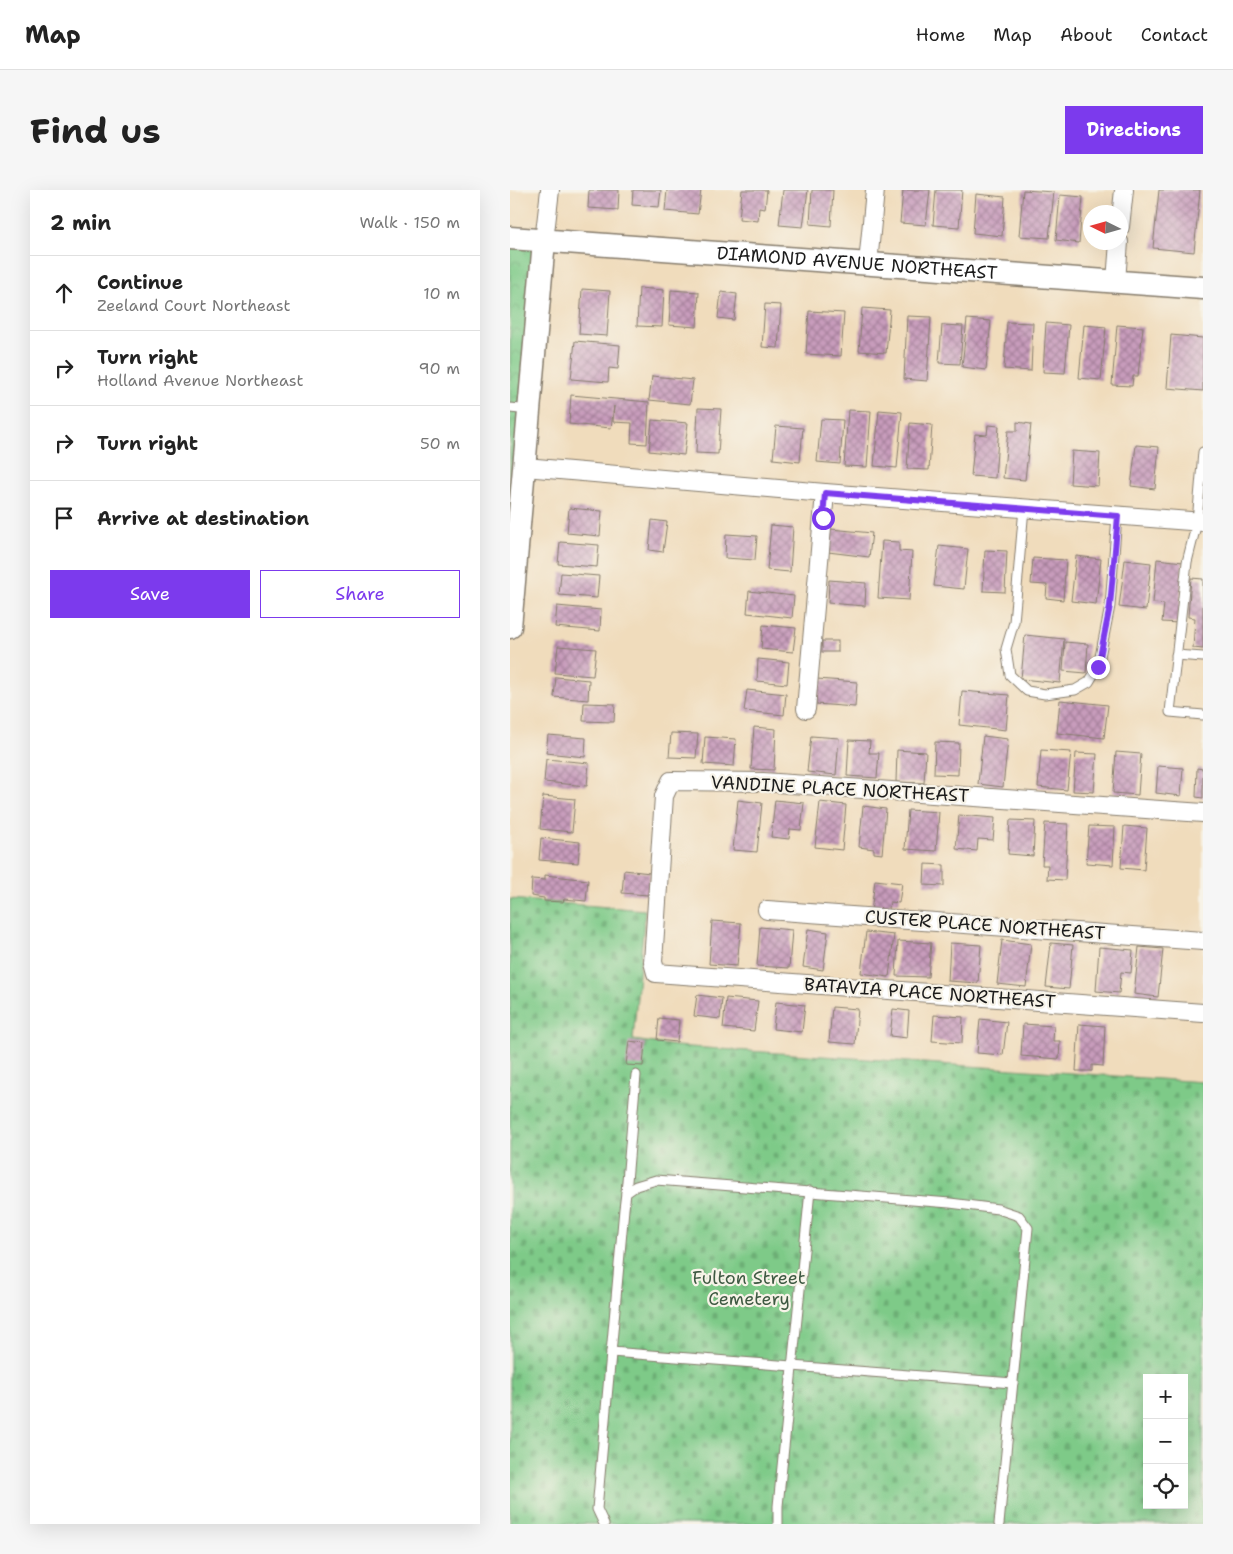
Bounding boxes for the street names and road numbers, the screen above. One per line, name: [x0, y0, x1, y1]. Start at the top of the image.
street label: DIAMOND AVENUE NORTHEAST: [716, 241, 998, 285]
street label: VANDINE PLACE NORTHEAST: [710, 770, 970, 808]
street label: CUSTER PLACE NORTHEAST: [864, 905, 1106, 945]
street label: BATAVIA PLACE NORTHEAST: [803, 972, 1057, 1014]

